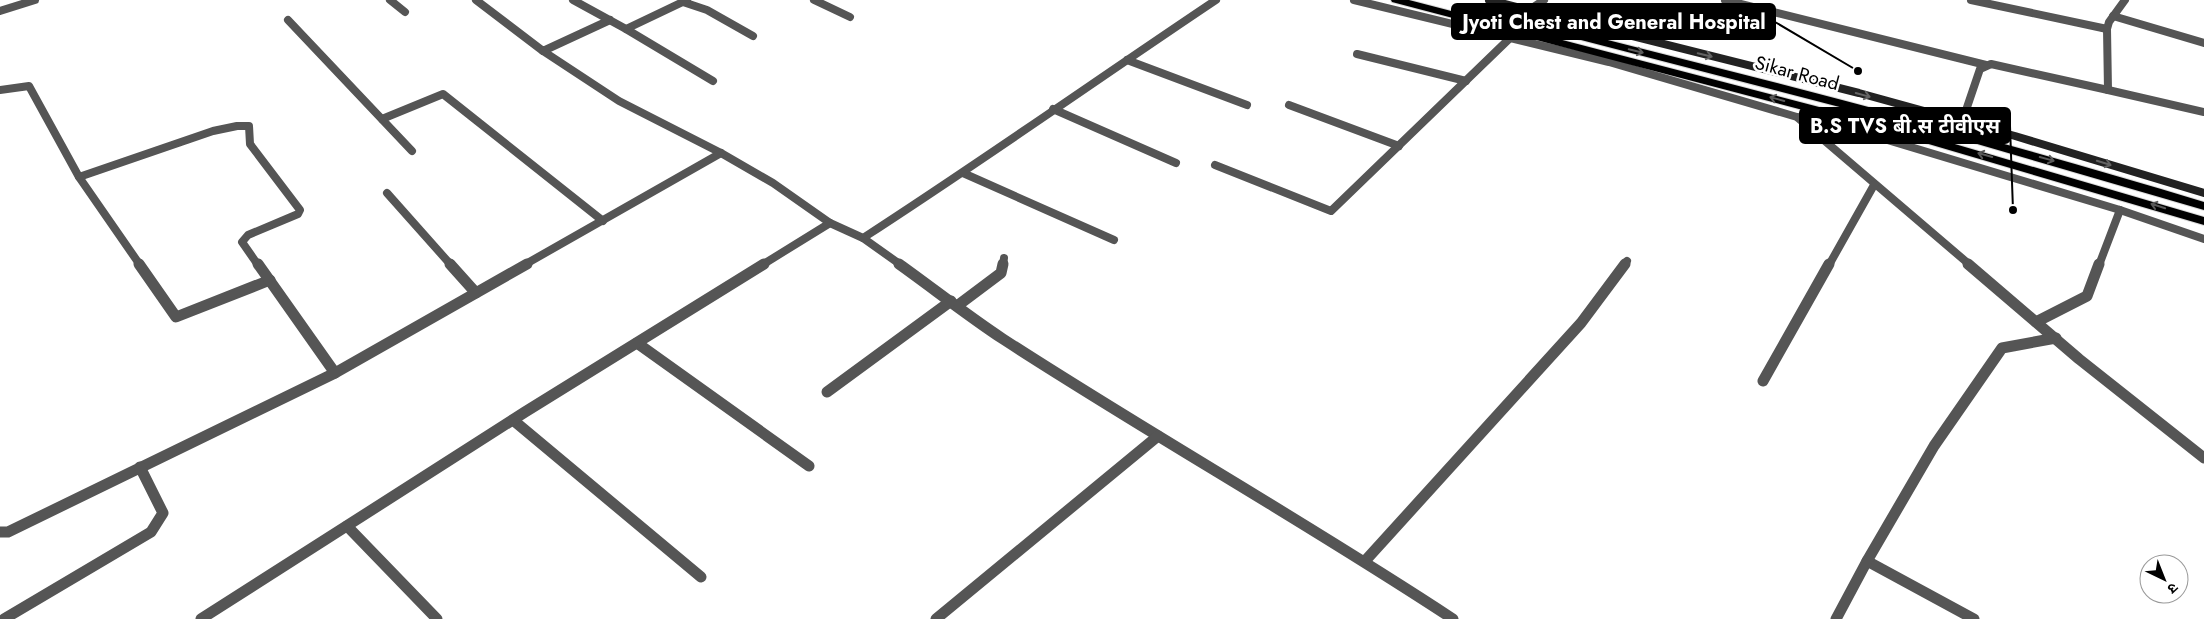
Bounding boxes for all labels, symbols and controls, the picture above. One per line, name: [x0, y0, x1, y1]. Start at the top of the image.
callout: Jyoti Chest and General Hospital: [1452, 4, 1775, 39]
text: Jyoti Chest and General Hospital: [1458, 8, 1766, 37]
one-way arrow: [1628, 47, 1644, 56]
street label: Sikar Road: [1752, 49, 1842, 97]
one-way arrow: [1697, 51, 1713, 61]
one-way arrow: [1855, 90, 1871, 100]
one-way arrow: [1770, 94, 1786, 103]
callout: B.S TVS बी.स टीवीएस: [1800, 108, 2010, 143]
text: B.S TVS बी.स टीवीएस: [1810, 112, 2001, 141]
one-way arrow: [1977, 150, 1993, 159]
one-way arrow: [2039, 155, 2055, 165]
one-way arrow: [2095, 158, 2111, 168]
one-way arrow: [2150, 201, 2166, 211]
north arrow: [2139, 554, 2189, 604]
text: उ: [2162, 578, 2183, 599]

